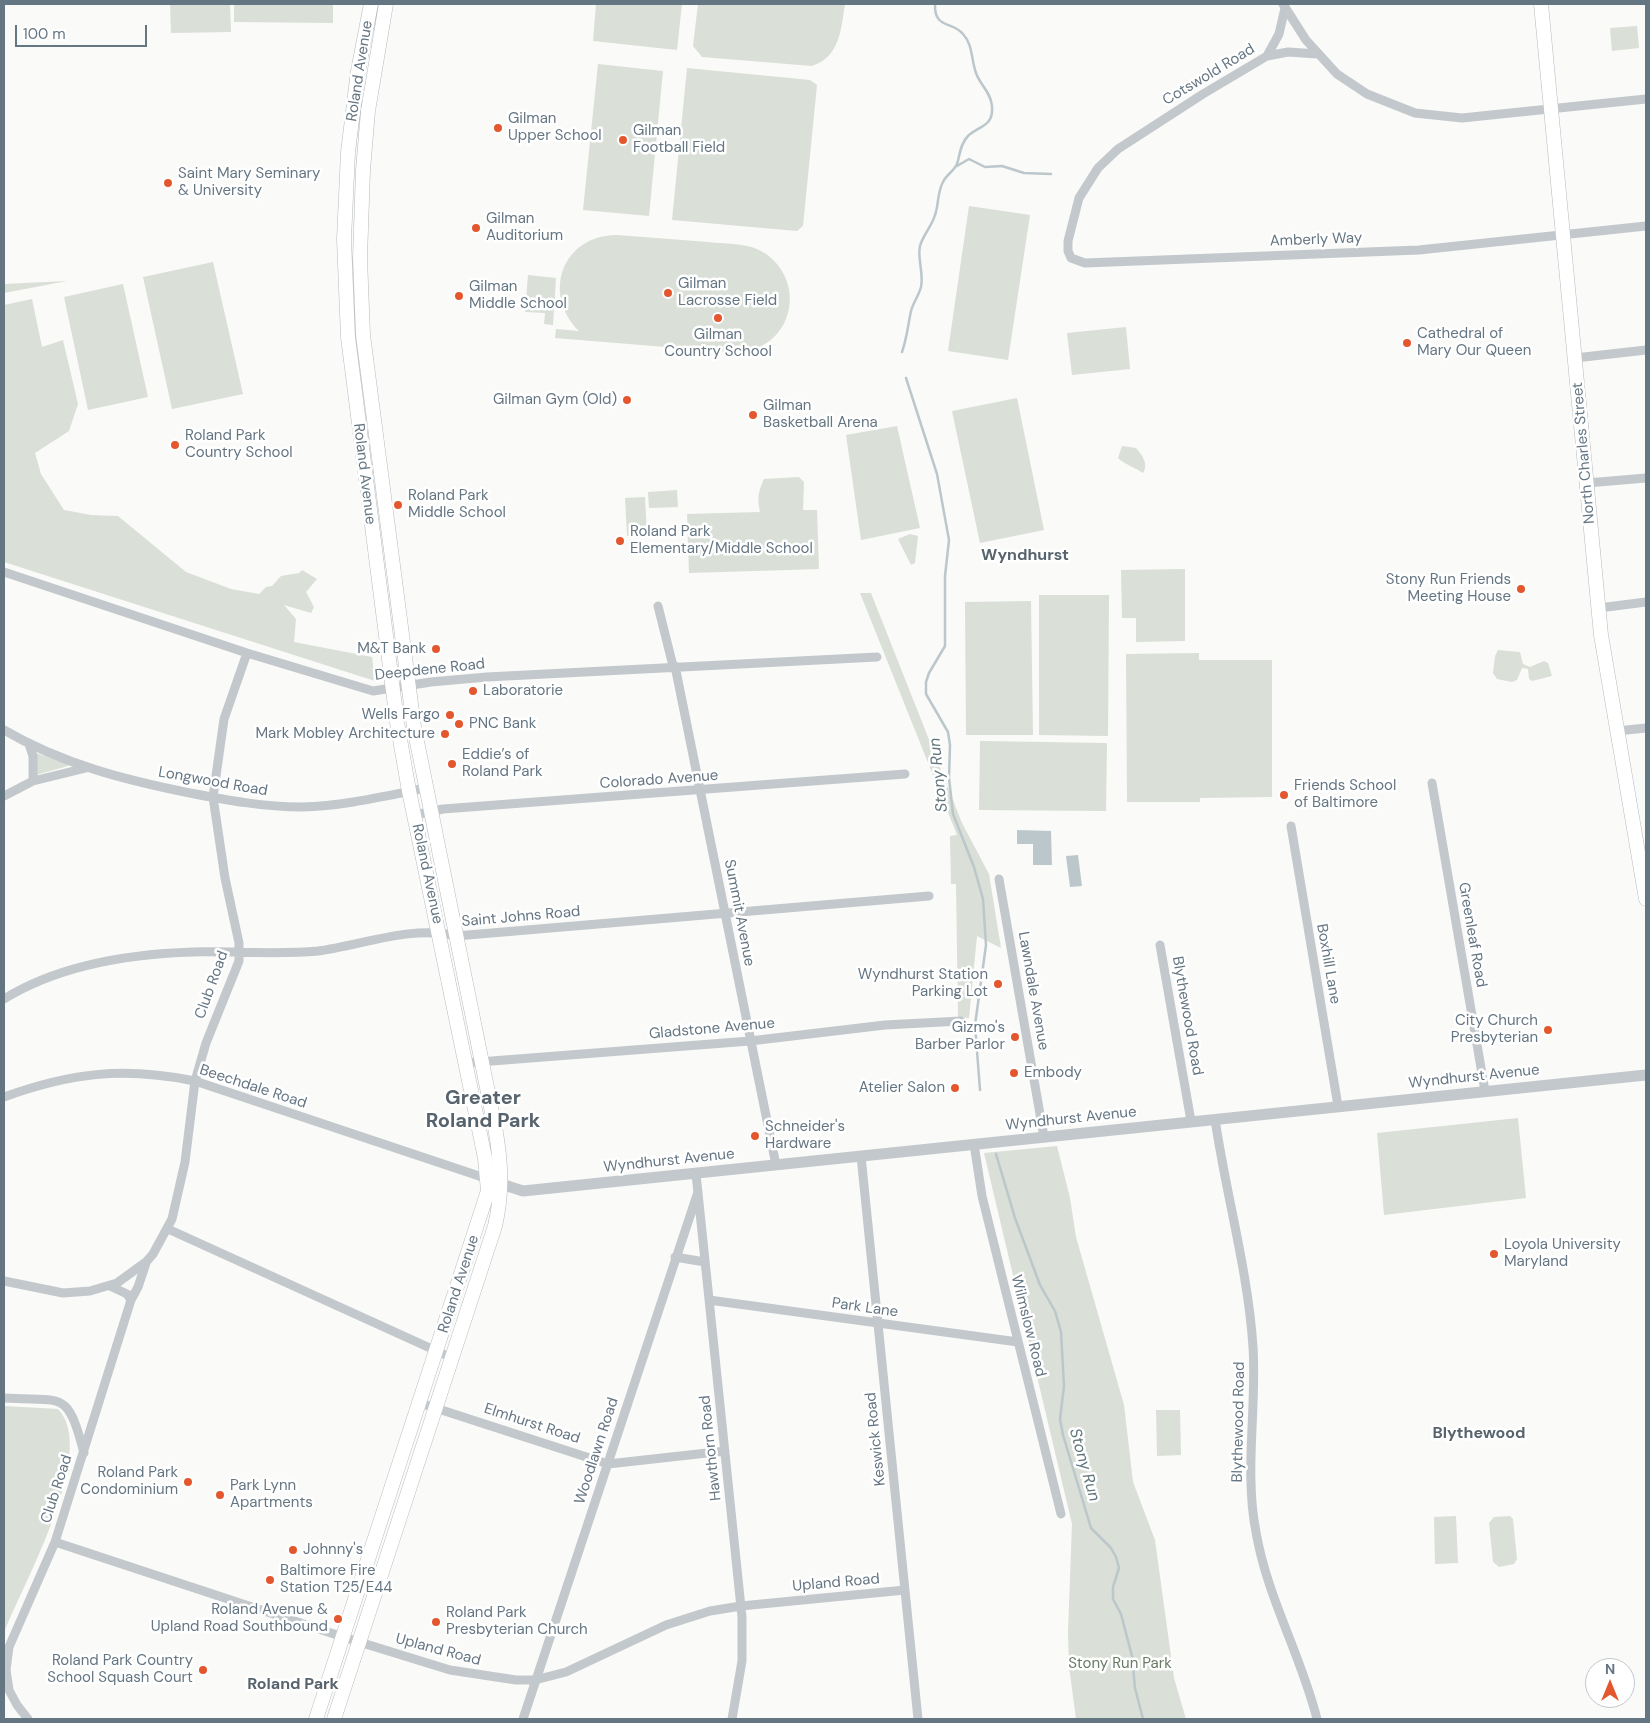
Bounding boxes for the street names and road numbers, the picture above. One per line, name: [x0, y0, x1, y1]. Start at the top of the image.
street label: Roland Avenue: [343, 19, 377, 123]
street label: Cotswold Road: [1160, 40, 1258, 110]
street label: Amberly Way: [1269, 229, 1363, 251]
street label: North Charles Street: [1569, 381, 1599, 525]
street label: Roland Avenue: [349, 422, 379, 526]
street label: Deepdene Road: [374, 655, 486, 685]
street label: Longwood Road: [157, 764, 269, 800]
street label: Colorado Avenue: [599, 767, 719, 793]
street label: Roland Avenue: [408, 822, 446, 926]
street label: Summit Avenue: [720, 858, 758, 968]
street label: Greenleaf Road: [1454, 881, 1490, 989]
street label: Saint Johns Road: [461, 903, 581, 931]
street label: Boxhill Lane: [1312, 922, 1344, 1006]
street label: Lawndale Avenue: [1014, 930, 1052, 1052]
street label: Club Road: [191, 949, 233, 1021]
street label: Blythewood Road: [1168, 955, 1206, 1077]
street label: Gladstone Avenue: [648, 1015, 776, 1043]
street label: Beechdale Road: [197, 1061, 309, 1113]
street label: Wyndhurst Avenue: [1408, 1061, 1540, 1093]
street label: Wyndhurst Avenue: [1005, 1103, 1137, 1135]
street label: Wyndhurst Avenue: [603, 1145, 735, 1177]
street label: Roland Avenue: [435, 1233, 483, 1335]
street label: Wilmslow Road: [1007, 1273, 1049, 1379]
street label: Park Lane: [831, 1294, 899, 1322]
street label: Blythewood Road: [1229, 1361, 1249, 1483]
street label: Keswick Road: [862, 1391, 890, 1487]
street label: Hawthorn Road: [697, 1394, 725, 1502]
street label: Woodlawn Road: [571, 1395, 623, 1507]
street label: Elmhurst Road: [482, 1400, 582, 1448]
street label: Club Road: [37, 1452, 77, 1526]
street label: Upland Road: [792, 1570, 880, 1596]
street label: Upland Road: [393, 1630, 483, 1670]

